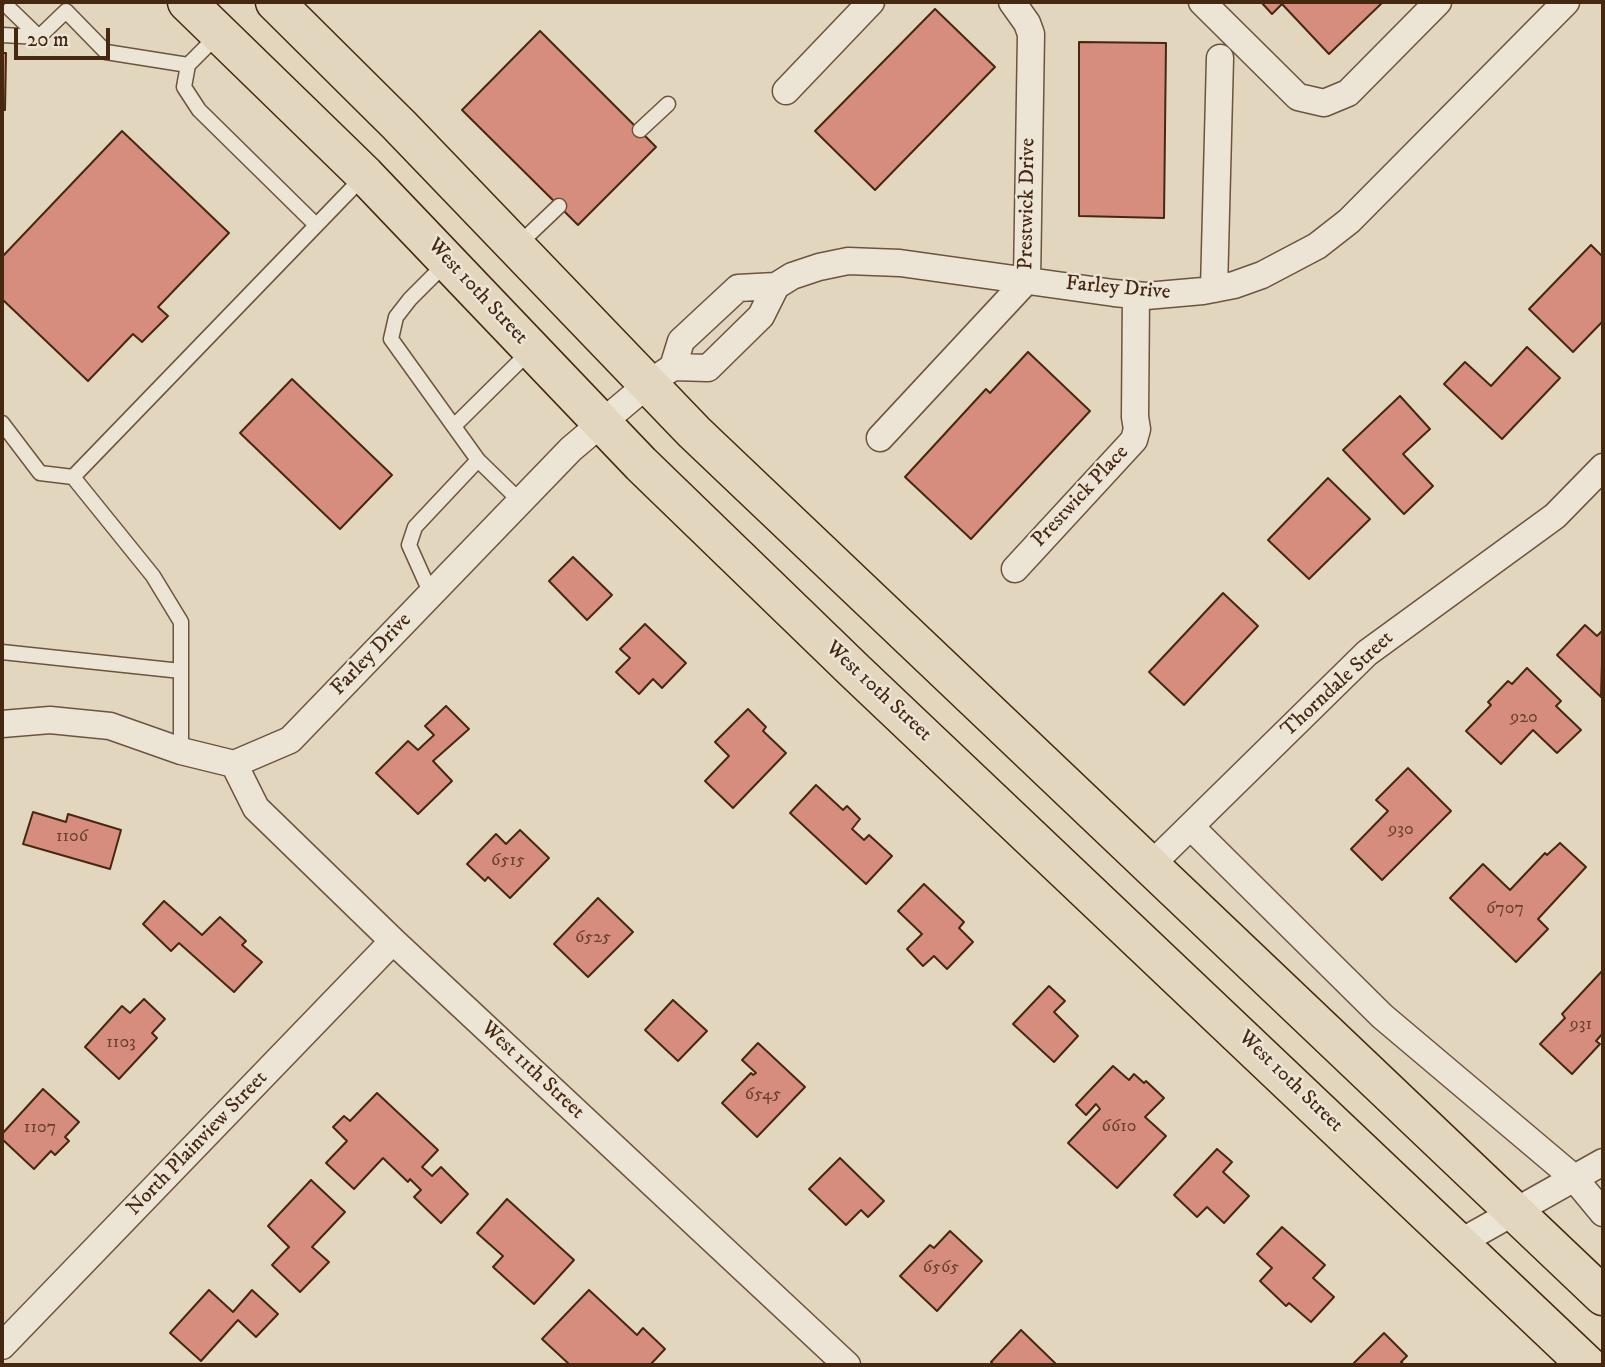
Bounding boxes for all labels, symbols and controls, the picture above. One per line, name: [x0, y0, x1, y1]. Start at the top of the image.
scale bar: [18, 14, 114, 58]
text: 20 m: [27, 27, 69, 53]
street label: Prestwick Drive: [1014, 138, 1042, 270]
street label: West 10th Street: [421, 234, 533, 350]
street label: Farley Drive: [1065, 272, 1171, 306]
street label: Prestwick Place: [1027, 441, 1135, 553]
street label: Farley Drive: [326, 608, 418, 702]
street label: Thorndale Street: [1277, 627, 1399, 743]
street label: West 10th Street: [820, 636, 936, 748]
house number: 920: [1510, 707, 1538, 729]
house number: 930: [1388, 819, 1414, 841]
house number: 1106: [56, 826, 88, 848]
house number: 6515: [491, 850, 525, 872]
house number: 6707: [1486, 898, 1524, 920]
house number: 6525: [575, 927, 611, 949]
house number: 931: [1570, 1014, 1592, 1036]
street label: West 11th Street: [475, 1017, 589, 1125]
street label: West 10th Street: [1232, 1026, 1348, 1138]
house number: 1103: [106, 1032, 136, 1054]
street label: North Plainview Street: [122, 1066, 274, 1222]
house number: 6545: [745, 1084, 781, 1106]
house number: 6610: [1102, 1116, 1136, 1138]
house number: 1107: [24, 1117, 56, 1139]
house number: 6565: [923, 1257, 959, 1279]

